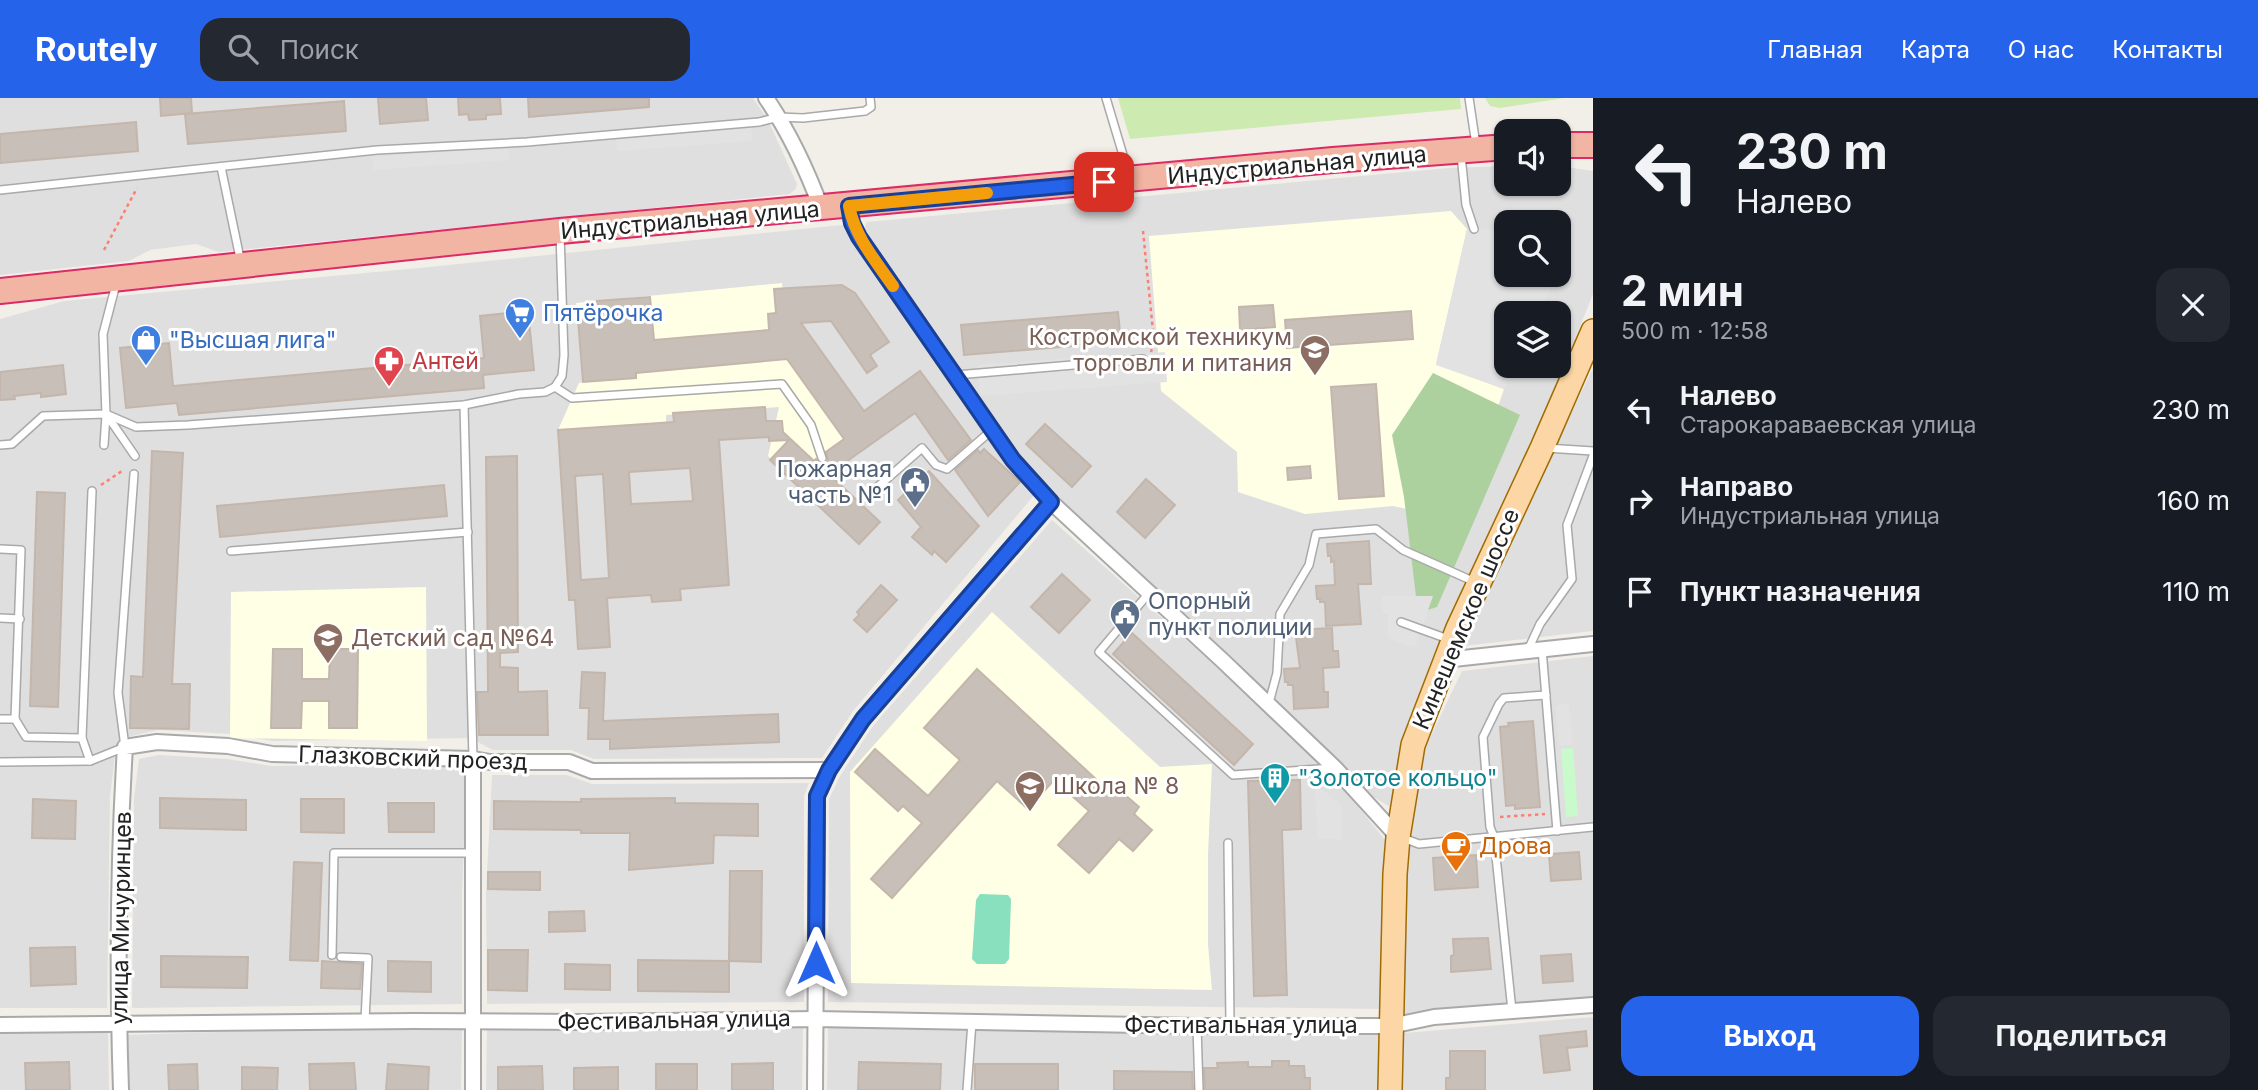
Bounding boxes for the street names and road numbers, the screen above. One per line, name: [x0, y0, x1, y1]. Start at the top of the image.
street label: Индустриальная улица: [1166, 140, 1428, 190]
street label: Индустриальная улица: [559, 195, 821, 245]
street label: Кинешемское шоссе: [1407, 504, 1525, 734]
street label: Глазковский проезд: [298, 740, 528, 776]
street label: улица Мичуринцев: [105, 811, 137, 1025]
street label: Фестивальная улица: [557, 1004, 791, 1036]
street label: Фестивальная улица: [1124, 1011, 1358, 1039]

